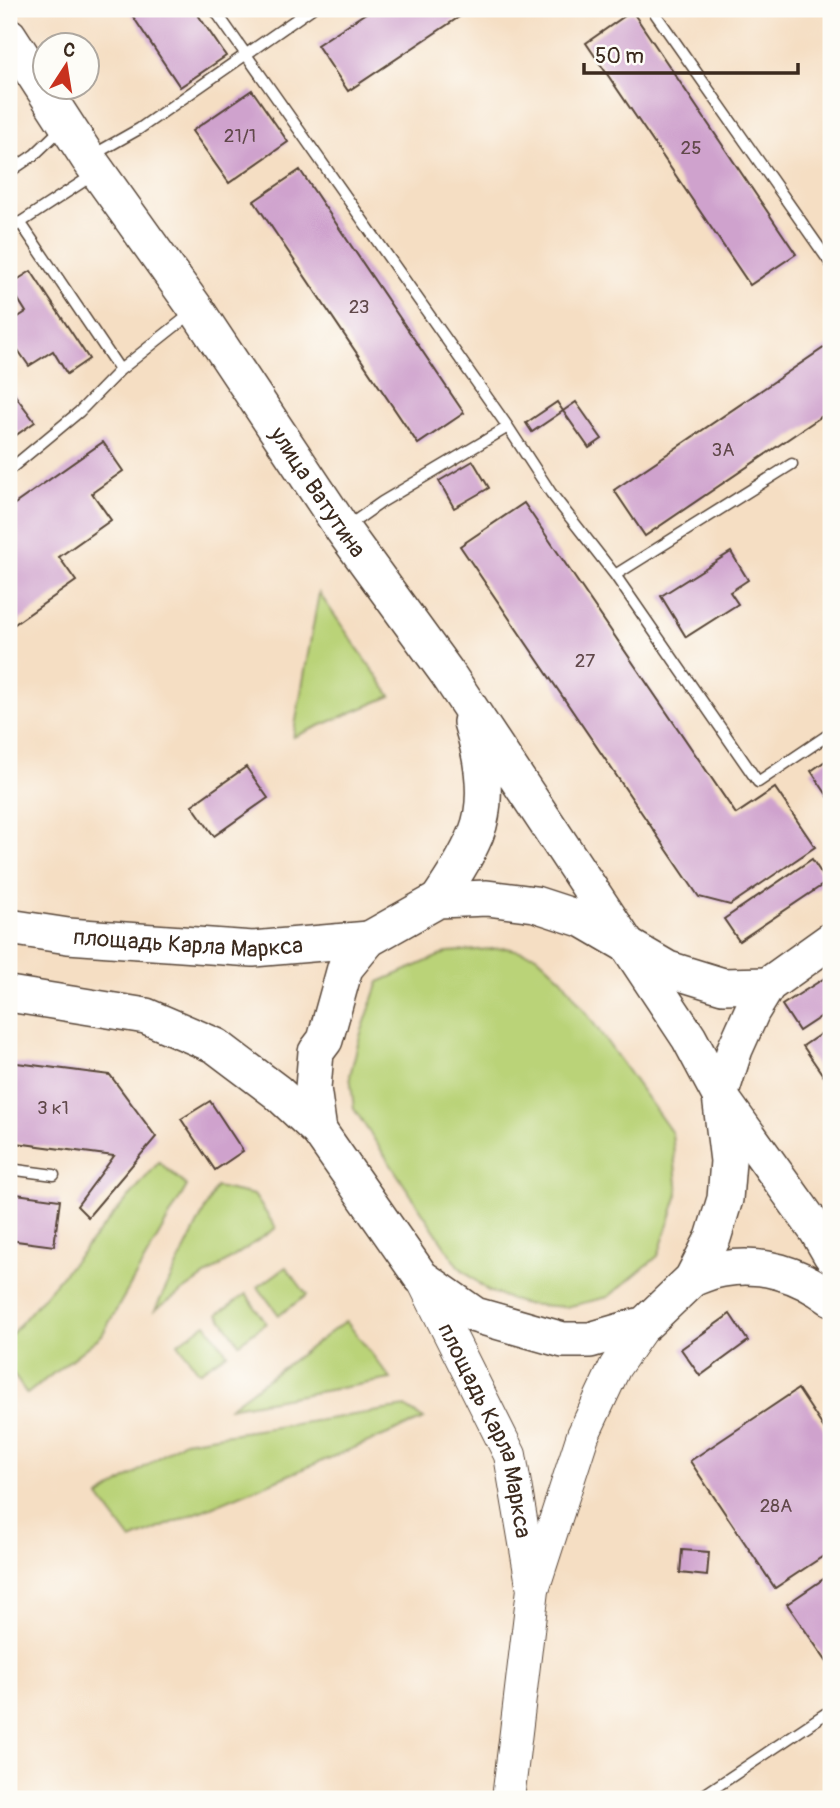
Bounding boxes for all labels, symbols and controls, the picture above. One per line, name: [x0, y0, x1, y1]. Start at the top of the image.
north arrow: [32, 32, 102, 102]
scale bar: [584, 32, 798, 76]
text: С: [61, 37, 78, 63]
text: 50 m: [595, 43, 644, 70]
house number: 21/1: [224, 124, 256, 148]
house number: 25: [681, 136, 701, 160]
house number: 23: [349, 295, 369, 319]
street label: улица Ватутина: [263, 420, 373, 563]
house number: 3А: [712, 438, 734, 462]
house number: 27: [575, 649, 595, 673]
street label: площадь Карла Маркса: [72, 922, 304, 964]
house number: 3 к1: [37, 1096, 69, 1120]
street label: площадь Карла Маркса: [432, 1318, 538, 1540]
house number: 28А: [760, 1494, 792, 1518]

